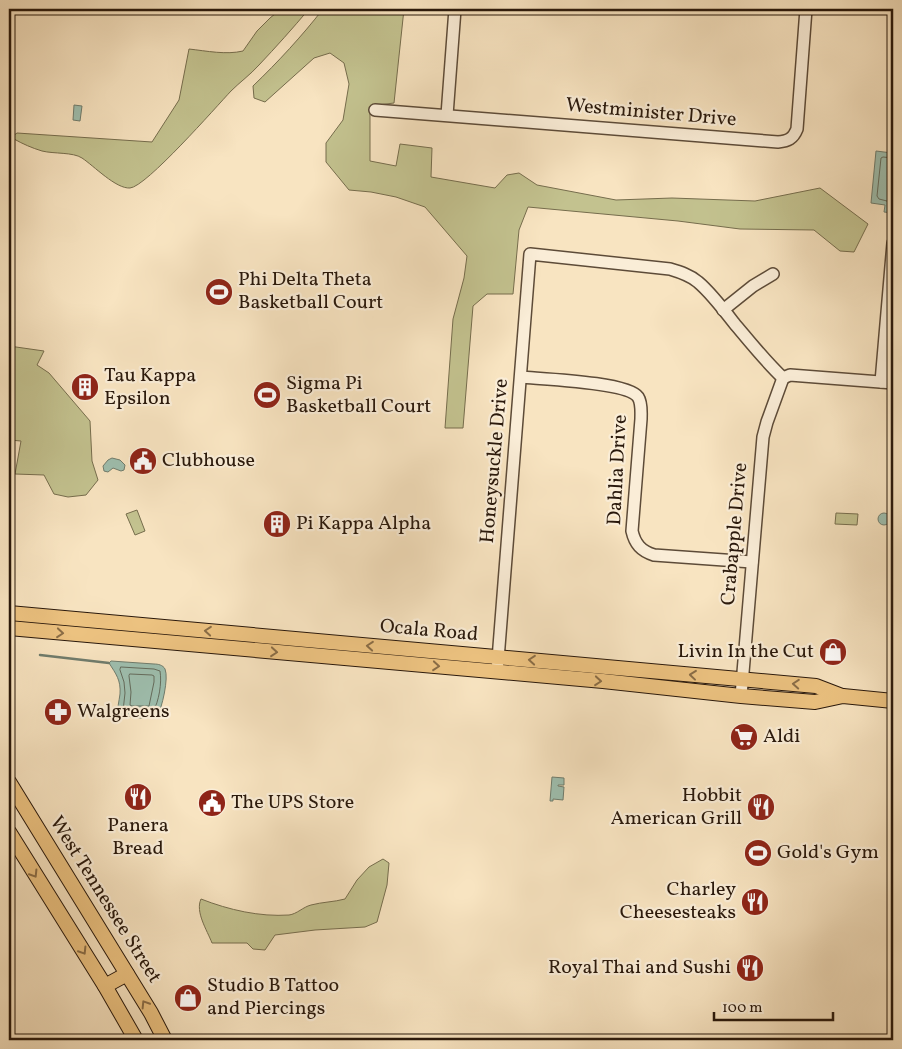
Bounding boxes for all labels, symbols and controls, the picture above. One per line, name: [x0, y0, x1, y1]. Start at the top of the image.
street label: Westminister Drive: [564, 92, 738, 134]
place label: Phi Delta Theta Basketball Court: [238, 266, 383, 317]
sports icon: Phi Delta Theta Basketball Court: [204, 277, 234, 307]
place label: Tau Kappa Epsilon: [104, 362, 196, 413]
place label: Sigma Pi Basketball Court: [286, 370, 431, 421]
building icon: Tau Kappa Epsilon: [70, 372, 100, 402]
street label: Honeysuckle Drive: [474, 377, 516, 545]
sports icon: Sigma Pi Basketball Court: [252, 380, 282, 410]
street label: Dahlia Drive: [601, 414, 635, 526]
public building icon: Clubhouse: [128, 446, 158, 476]
place label: Clubhouse: [162, 447, 255, 475]
street label: Crabapple Drive: [715, 461, 755, 607]
building icon: Pi Kappa Alpha: [262, 509, 292, 539]
place label: Pi Kappa Alpha: [296, 510, 431, 538]
street label: Ocala Road: [379, 613, 479, 649]
one-way arrow: [204, 626, 212, 637]
one-way arrow: [57, 627, 65, 638]
shop icon: Livin In the Cut: [818, 637, 848, 667]
place label: Livin In the Cut: [677, 638, 814, 666]
one-way arrow: [365, 640, 373, 651]
one-way arrow: [271, 646, 279, 657]
one-way arrow: [527, 655, 535, 666]
one-way arrow: [433, 661, 441, 672]
one-way arrow: [689, 670, 697, 681]
one-way arrow: [594, 675, 602, 686]
one-way arrow: [792, 679, 800, 690]
pharmacy icon: Walgreens: [43, 697, 73, 727]
place label: Walgreens: [77, 698, 170, 726]
supermarket icon: Aldi: [729, 722, 759, 752]
place label: Aldi: [763, 723, 800, 751]
restaurant icon: Panera Bread: [123, 782, 153, 812]
place label: Hobbit American Grill: [611, 782, 742, 833]
public building icon: The UPS Store: [197, 788, 227, 818]
place label: The UPS Store: [231, 789, 354, 817]
restaurant icon: Hobbit American Grill: [746, 792, 776, 822]
street label: West Tennessee Street: [42, 811, 168, 989]
place label: Panera Bread: [107, 812, 169, 863]
sports icon: Gold's Gym: [743, 838, 773, 868]
place label: Gold's Gym: [777, 839, 879, 867]
one-way arrow: [28, 868, 38, 877]
place label: Charley Cheesesteaks: [620, 876, 736, 927]
restaurant icon: Charley Cheesesteaks: [740, 887, 770, 917]
one-way arrow: [76, 946, 86, 955]
restaurant icon: Royal Thai and Sushi: [735, 953, 765, 983]
place label: Royal Thai and Sushi: [548, 954, 731, 982]
place label: Studio B Tattoo and Piercings: [207, 972, 339, 1023]
shop icon: Studio B Tattoo and Piercings: [173, 983, 203, 1013]
scale bar: [714, 989, 833, 1021]
text: 100 m: [722, 998, 762, 1019]
one-way arrow: [142, 1000, 151, 1009]

